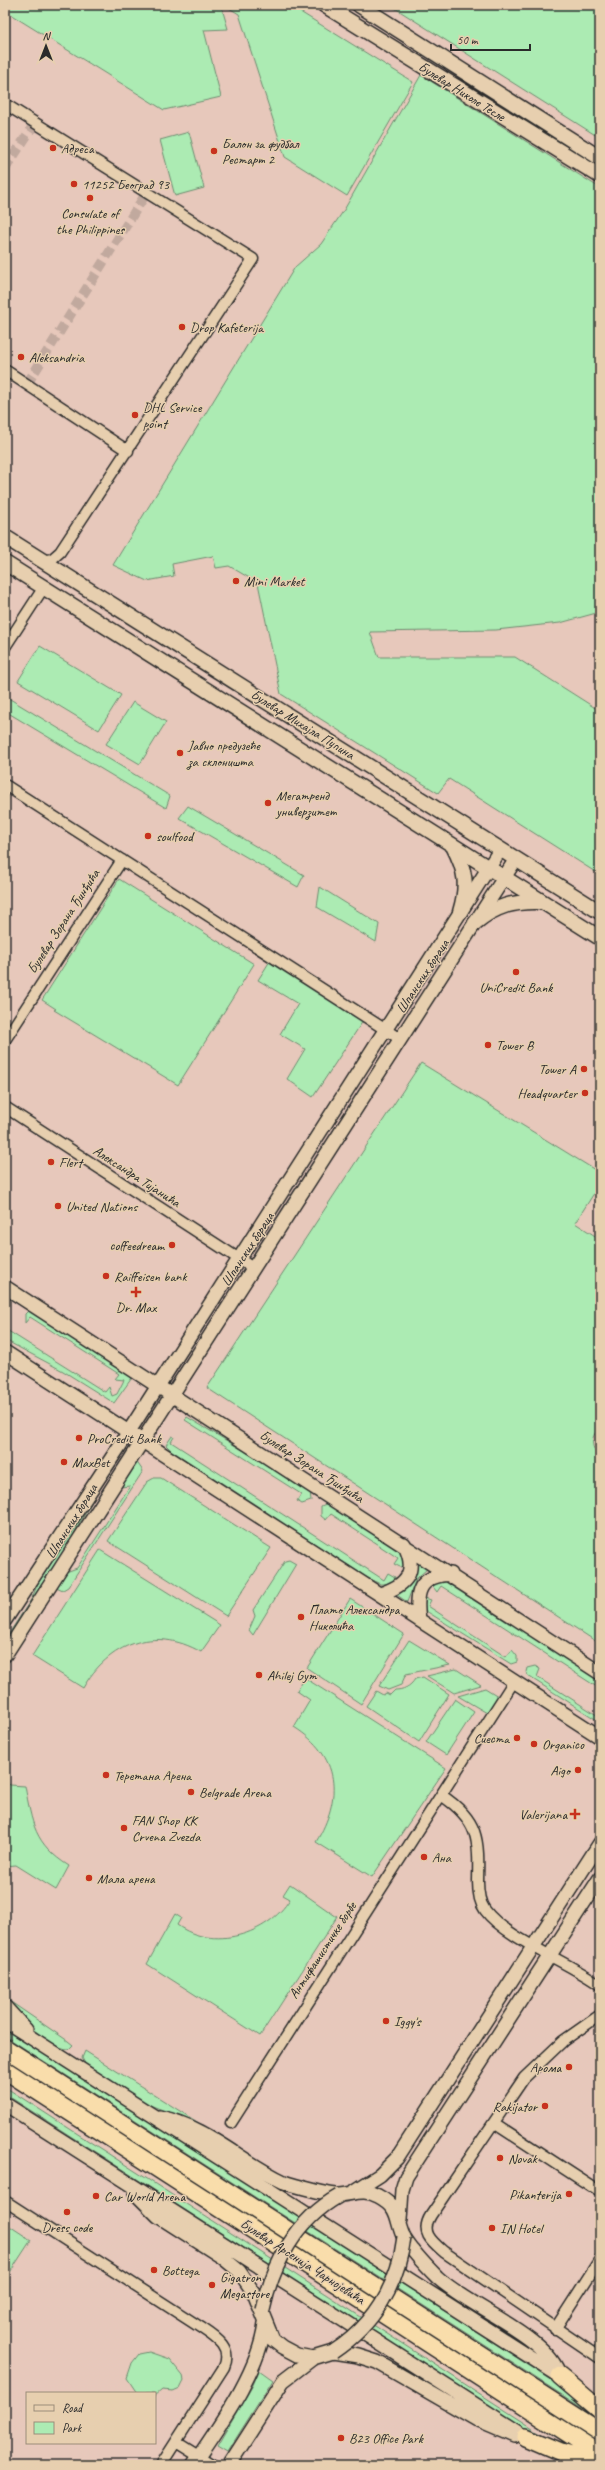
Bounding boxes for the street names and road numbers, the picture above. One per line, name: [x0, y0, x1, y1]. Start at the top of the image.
street label: Булевар Николе Тесле: [415, 58, 509, 126]
street label: Булевар Михајла Пупина: [248, 686, 358, 764]
street label: Булевар Зорана Ђинђића: [23, 865, 104, 976]
street label: Шпанских бораца: [392, 935, 453, 1016]
street label: Александра Тијанића: [90, 1142, 184, 1211]
street label: Шпанских бораца: [217, 1208, 278, 1289]
street label: Булевар Зорана Ђинђића: [257, 1426, 368, 1507]
street label: Шпанских бораца: [42, 1480, 102, 1562]
street label: Антифашистичке борбе: [285, 1898, 361, 2002]
street label: Булевар Арсенија Чарнојевића: [237, 2215, 369, 2308]

